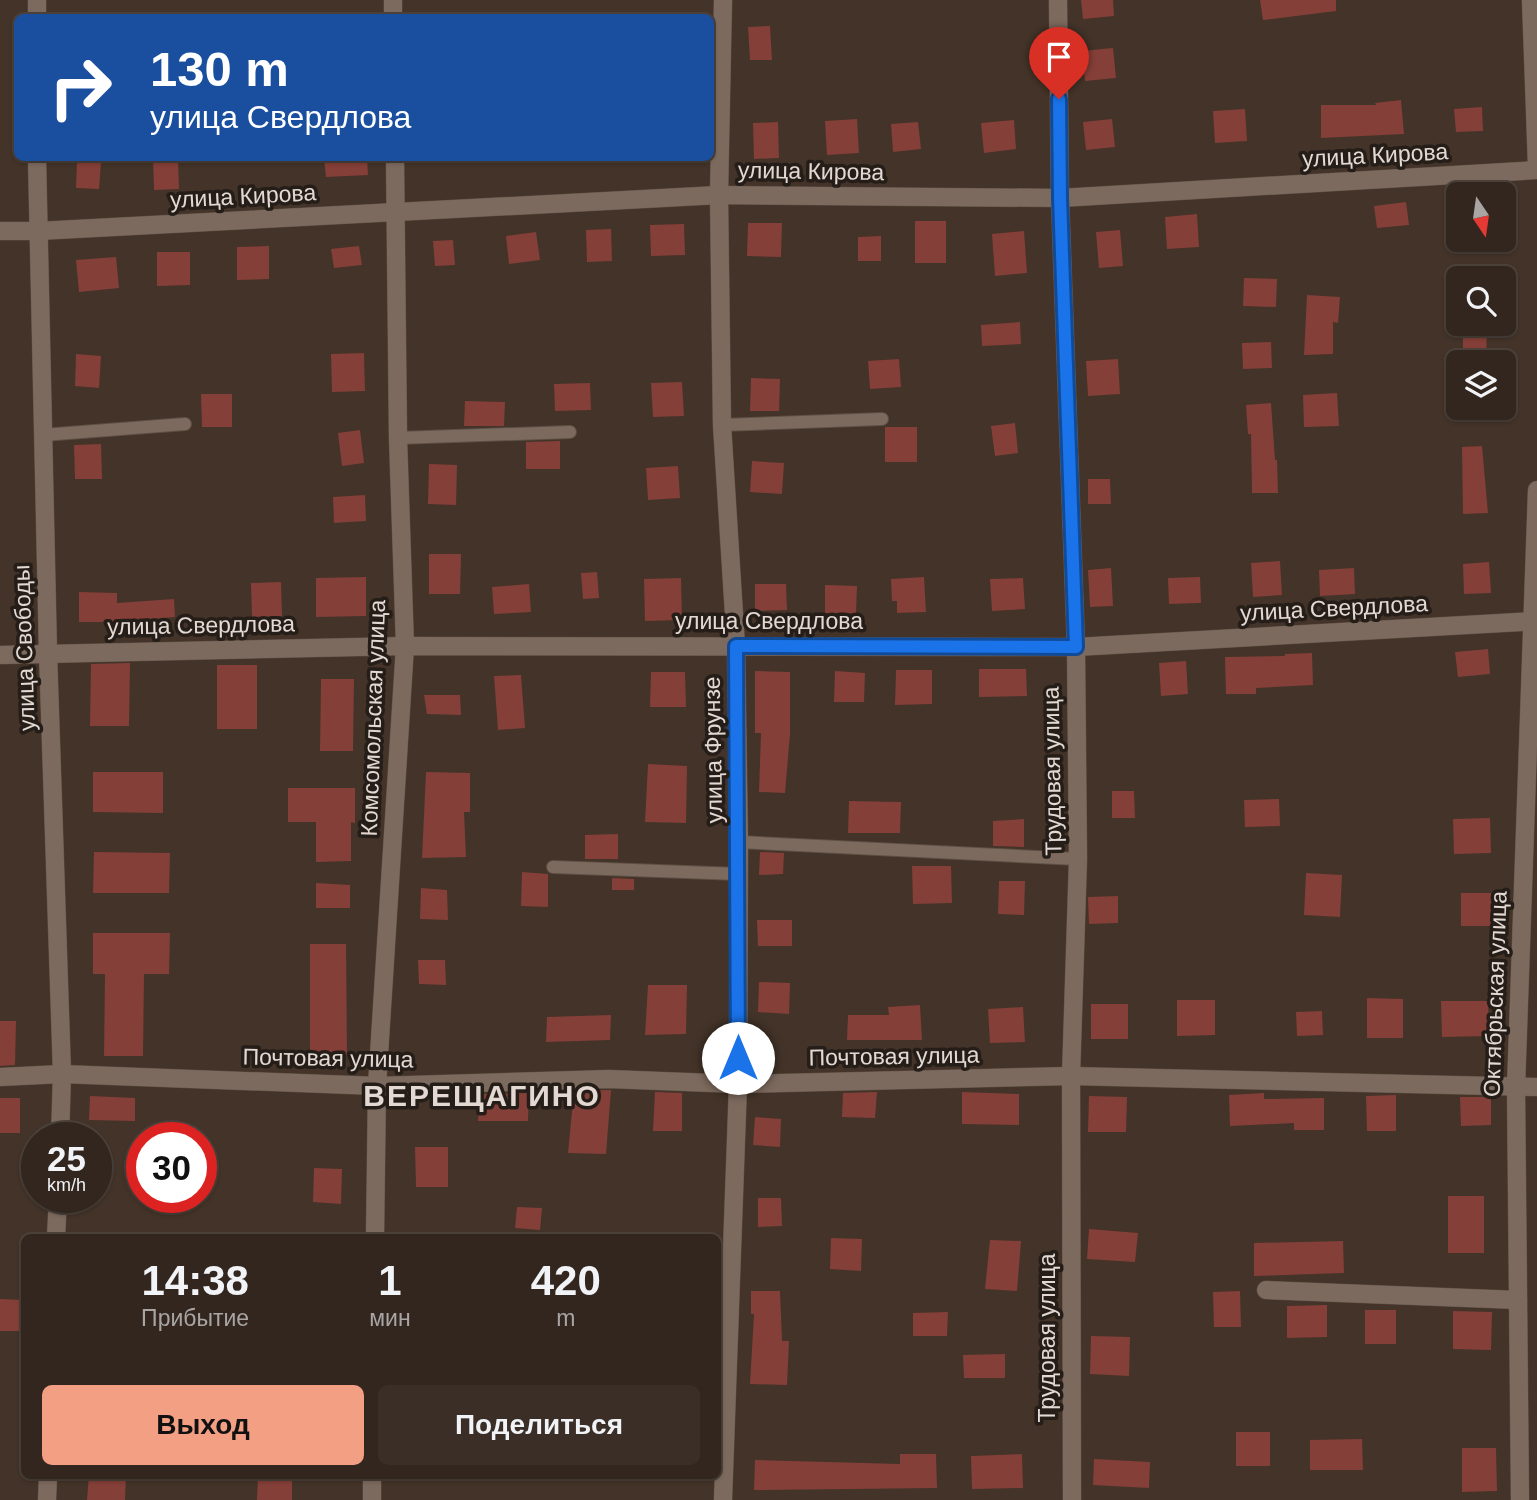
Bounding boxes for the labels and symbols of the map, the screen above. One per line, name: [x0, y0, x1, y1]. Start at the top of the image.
pin: [1029, 27, 1089, 99]
street label: улица Кирова: [1301, 138, 1449, 172]
street label: улица Кирова: [738, 157, 885, 185]
street label: улица Кирова: [169, 179, 317, 213]
north arrow: [1446, 182, 1516, 252]
street label: улица Свободы: [8, 564, 40, 732]
street label: улица Свердлова: [1240, 590, 1429, 626]
street label: Комсомольская улица: [356, 599, 390, 837]
street label: улица Свердлова: [675, 608, 863, 634]
street label: улица Свердлова: [107, 610, 295, 640]
street label: улица Фрунзе: [699, 676, 727, 824]
street label: Трудовая улица: [1038, 686, 1066, 856]
street label: Октябрьская улица: [1478, 890, 1512, 1097]
position arrow: [701, 1021, 775, 1095]
street label: Почтовая улица: [808, 1042, 980, 1070]
street label: Почтовая улица: [242, 1044, 414, 1072]
district label: ВЕРЕЩАГИНО: [363, 1079, 601, 1112]
speed limit sign: 30: [126, 1122, 217, 1213]
street label: Трудовая улица: [1034, 1253, 1060, 1423]

